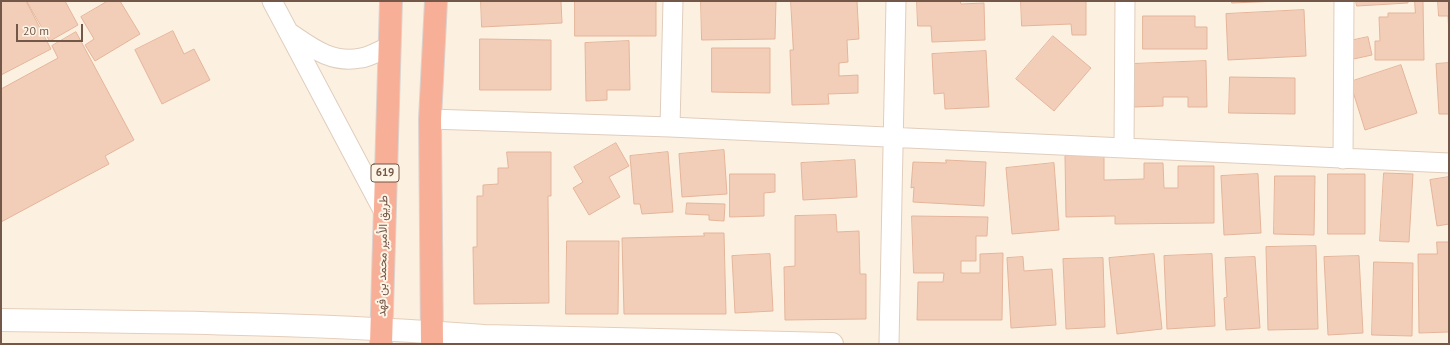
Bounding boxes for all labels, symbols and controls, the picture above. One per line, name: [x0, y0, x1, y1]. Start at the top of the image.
scale bar: [18, 16, 85, 42]
text: 20 m: [23, 23, 49, 38]
road number: 619: [371, 164, 399, 182]
street label: طريق الأمير محمد بن فهد: [375, 195, 391, 317]

